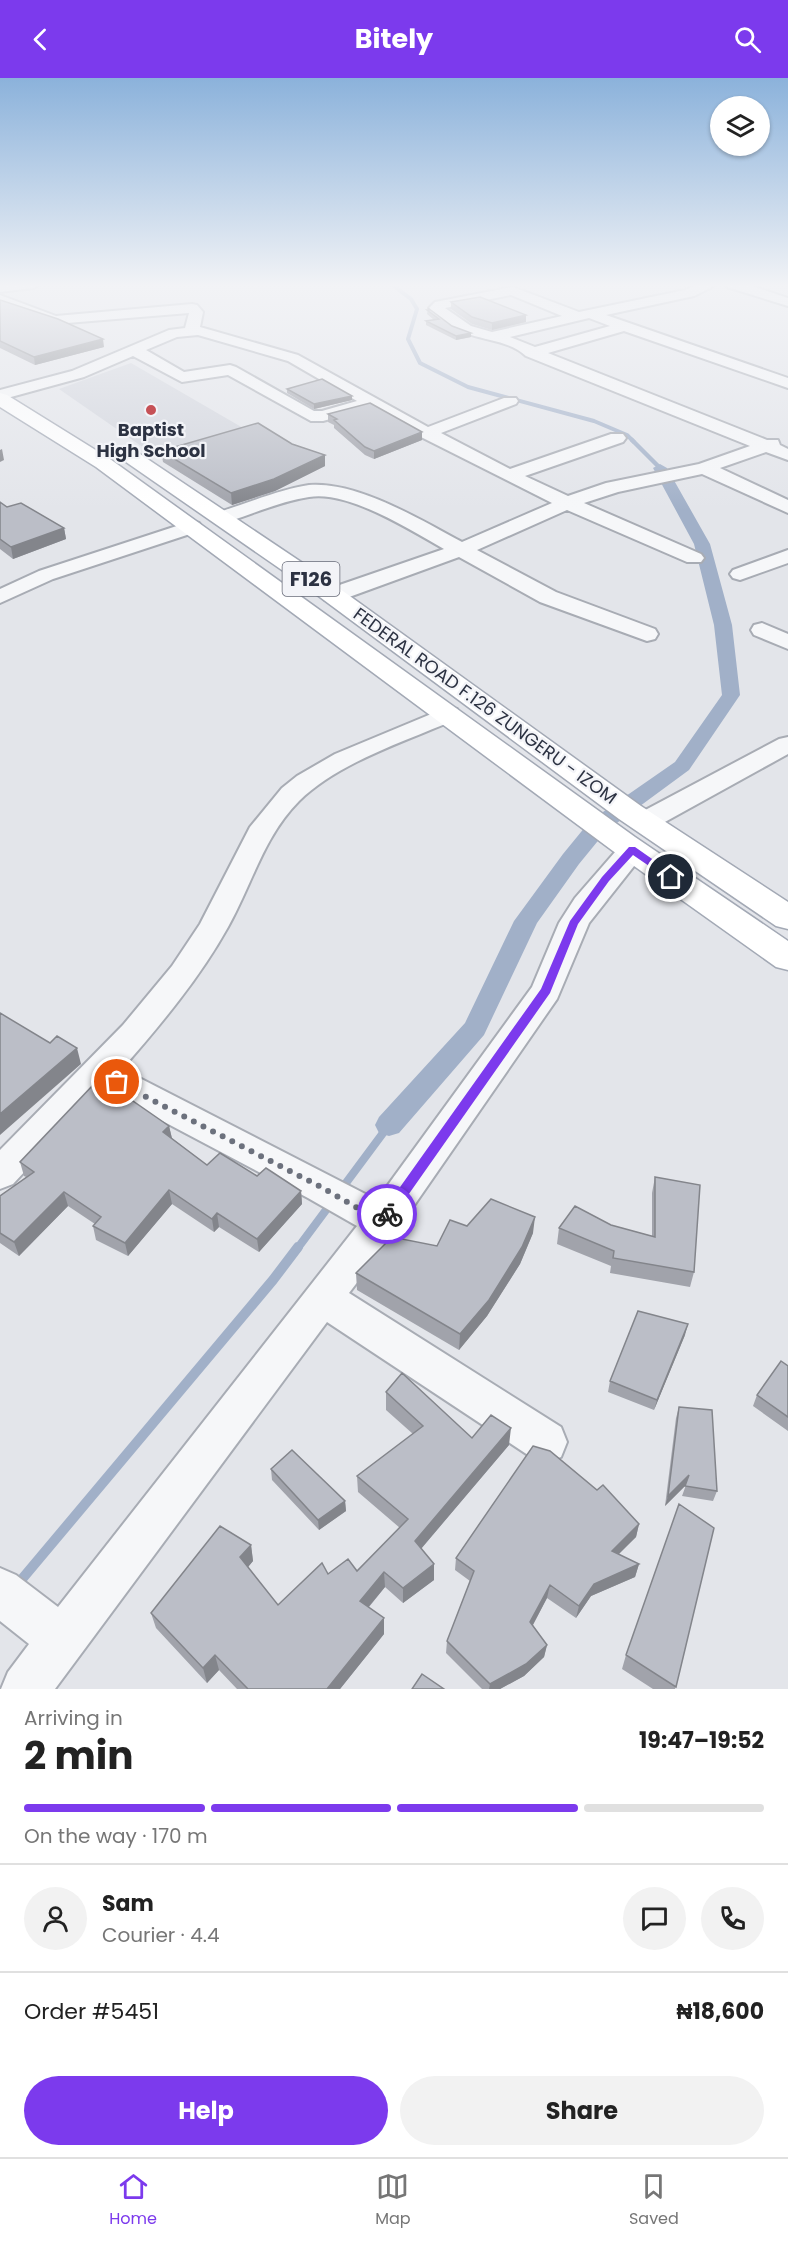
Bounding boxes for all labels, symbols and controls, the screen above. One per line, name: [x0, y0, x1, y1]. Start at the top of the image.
text: Bitely: [355, 20, 433, 57]
icon: back: [24, 23, 57, 56]
icon: search: [731, 23, 764, 56]
map controls: [710, 96, 770, 156]
button: layers: [710, 96, 770, 156]
marker: Baptist High School: [144, 403, 158, 417]
place label: Baptist High School: [97, 417, 205, 463]
road number: F126: [282, 562, 340, 596]
street label: FEDERAL ROAD F.126 ZUNGERU - IZOM: [348, 601, 622, 810]
pin: [645, 851, 696, 902]
icon: home: [654, 860, 687, 893]
pin: [91, 1056, 142, 1107]
icon: bag: [100, 1065, 133, 1098]
courier: [357, 1184, 417, 1244]
icon: bike: [371, 1198, 404, 1231]
text: Arriving in: [24, 1704, 123, 1732]
text: 19:47–19:52: [639, 1725, 764, 1756]
text: 2 min: [24, 1728, 134, 1783]
text: On the way · 170 m: [24, 1822, 208, 1850]
button: person: [24, 1887, 87, 1950]
button: chat: [623, 1887, 686, 1950]
button: phone: [701, 1887, 764, 1950]
text: Sam: [102, 1888, 154, 1919]
text: Courier · 4.4: [102, 1921, 220, 1949]
text: Order #5451: [24, 1996, 159, 2027]
text: ₦18,600: [677, 1996, 764, 2027]
button: Help: [24, 2076, 388, 2145]
button: Share: [400, 2076, 764, 2145]
tab: Home: [109, 2170, 157, 2231]
tab: Map: [375, 2170, 411, 2231]
tab: Saved: [629, 2170, 679, 2231]

